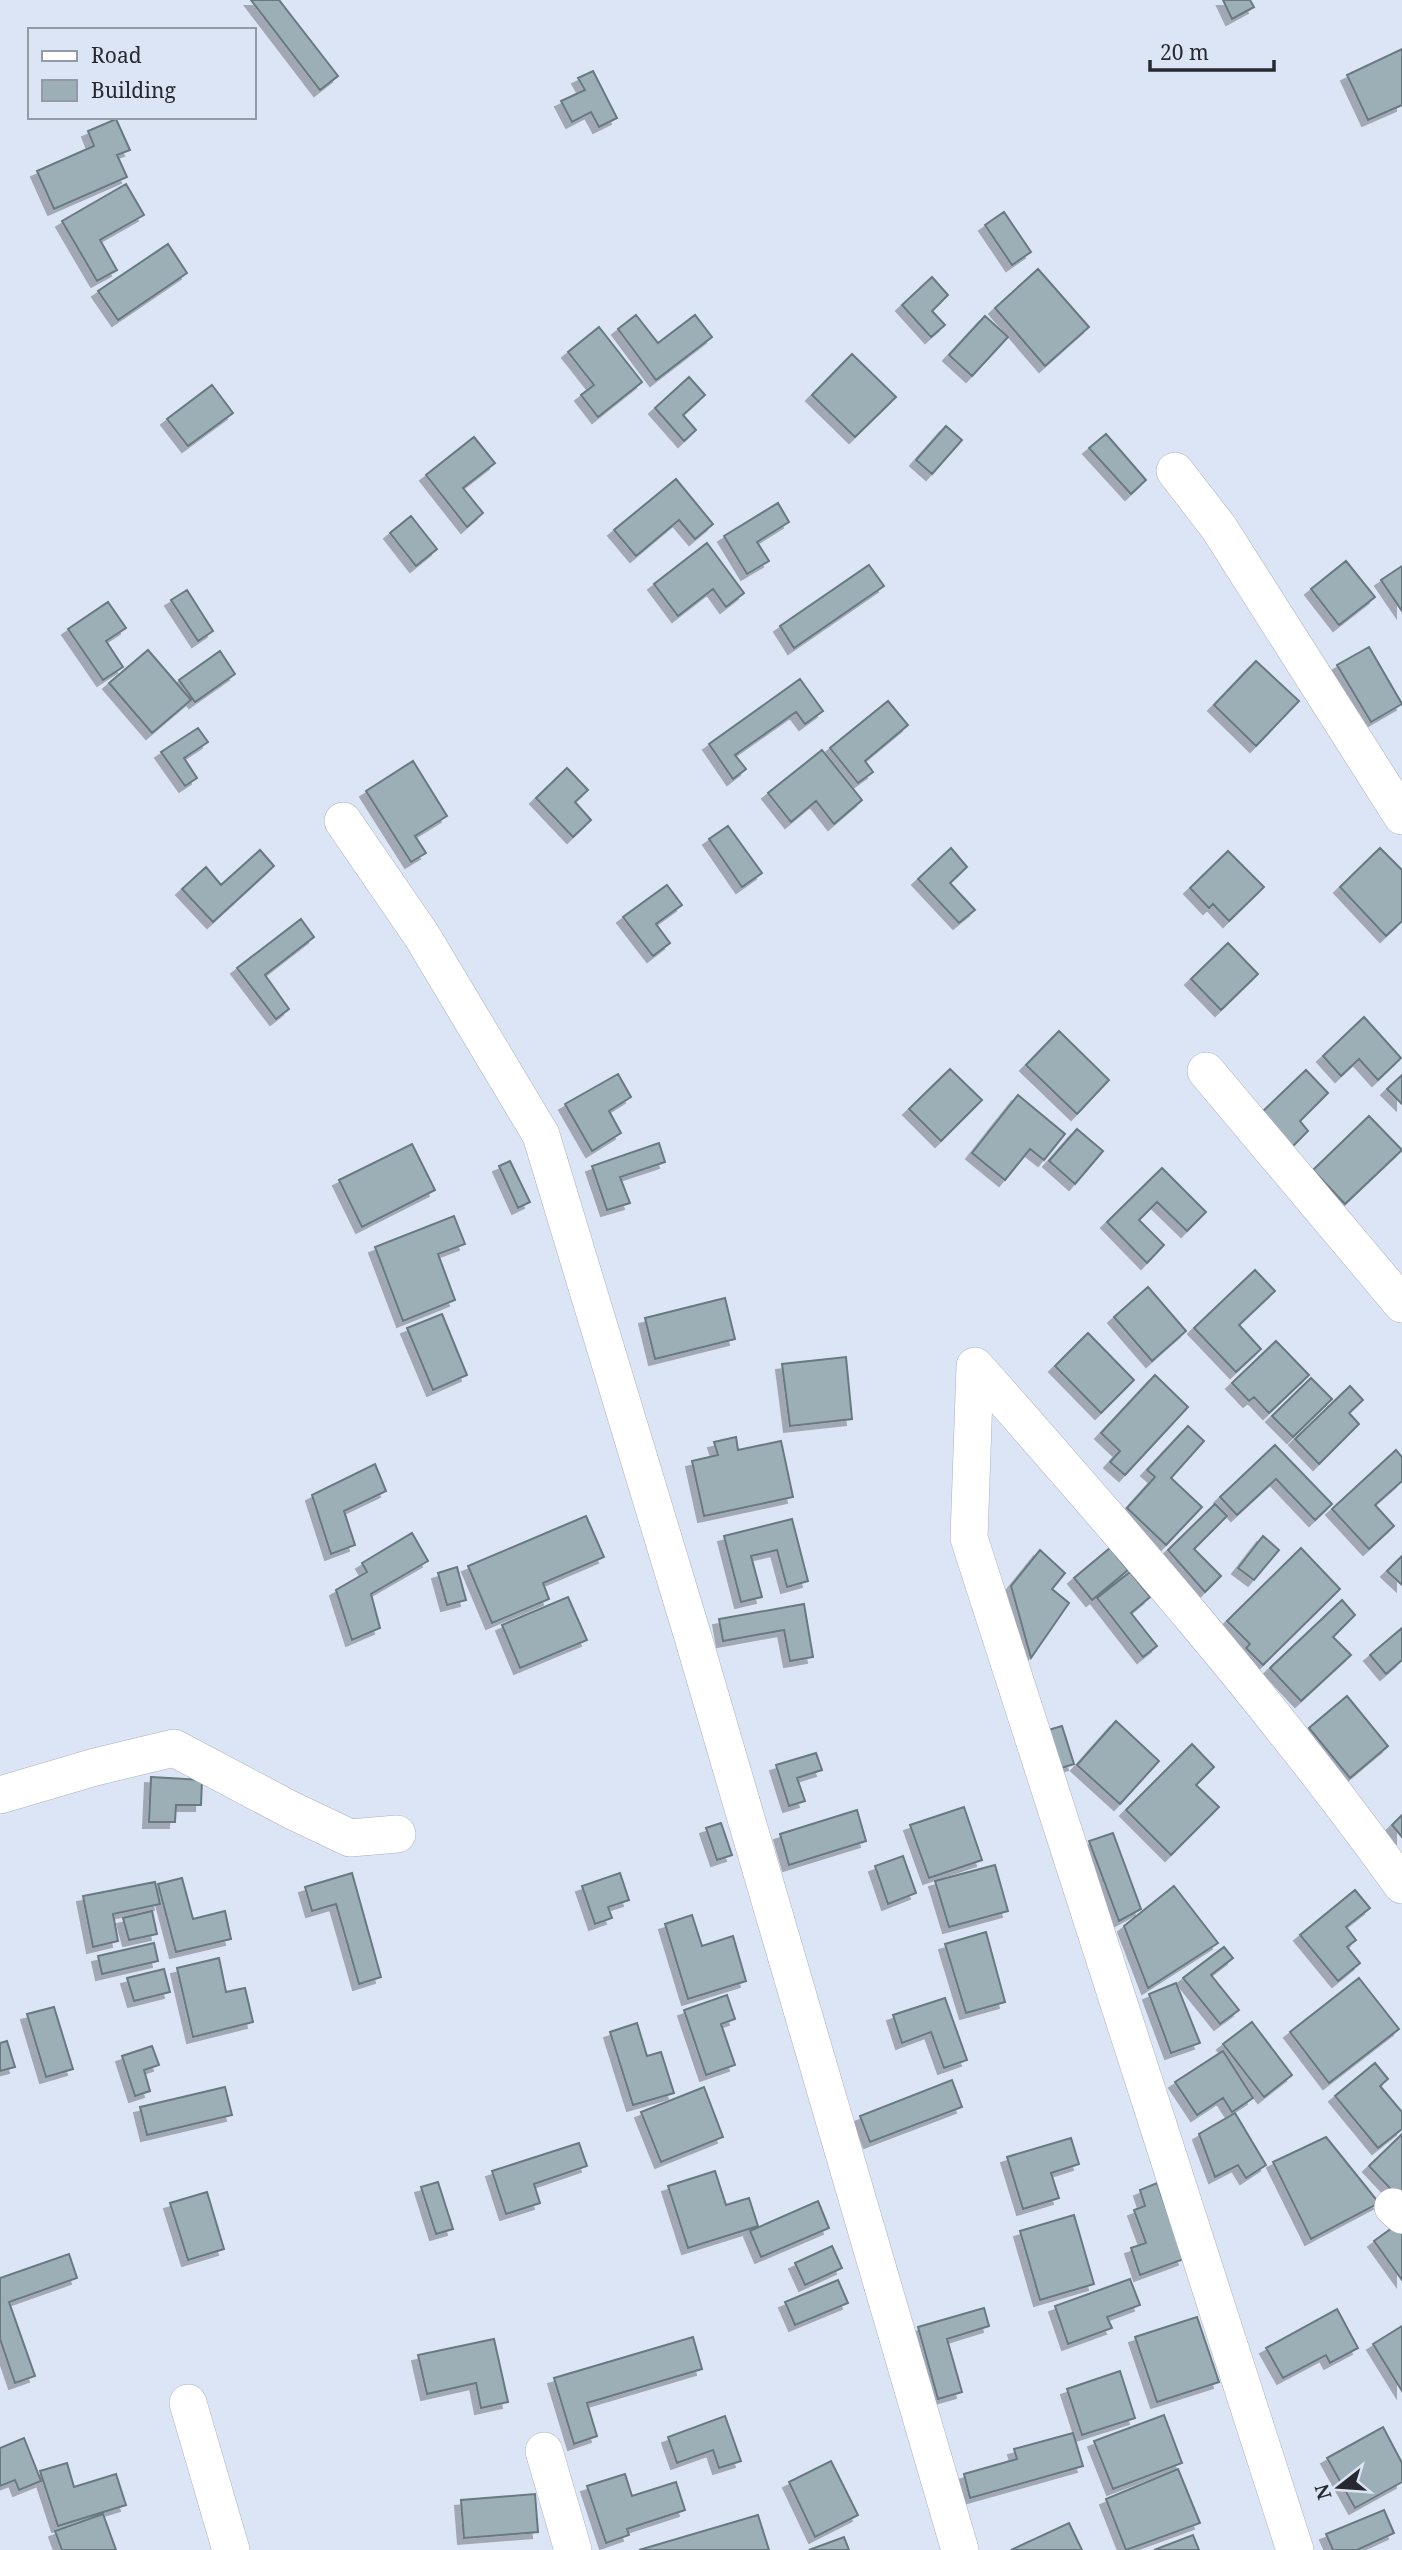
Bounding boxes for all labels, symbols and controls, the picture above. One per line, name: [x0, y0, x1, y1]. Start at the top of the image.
legend: [28, 28, 256, 119]
scale bar: [1150, 28, 1274, 72]
text: 20 m: [1160, 38, 1209, 66]
text: Road: [91, 41, 142, 69]
text: Building: [91, 76, 176, 104]
north arrow: [1304, 2452, 1374, 2522]
text: N: [1308, 2481, 1337, 2503]

